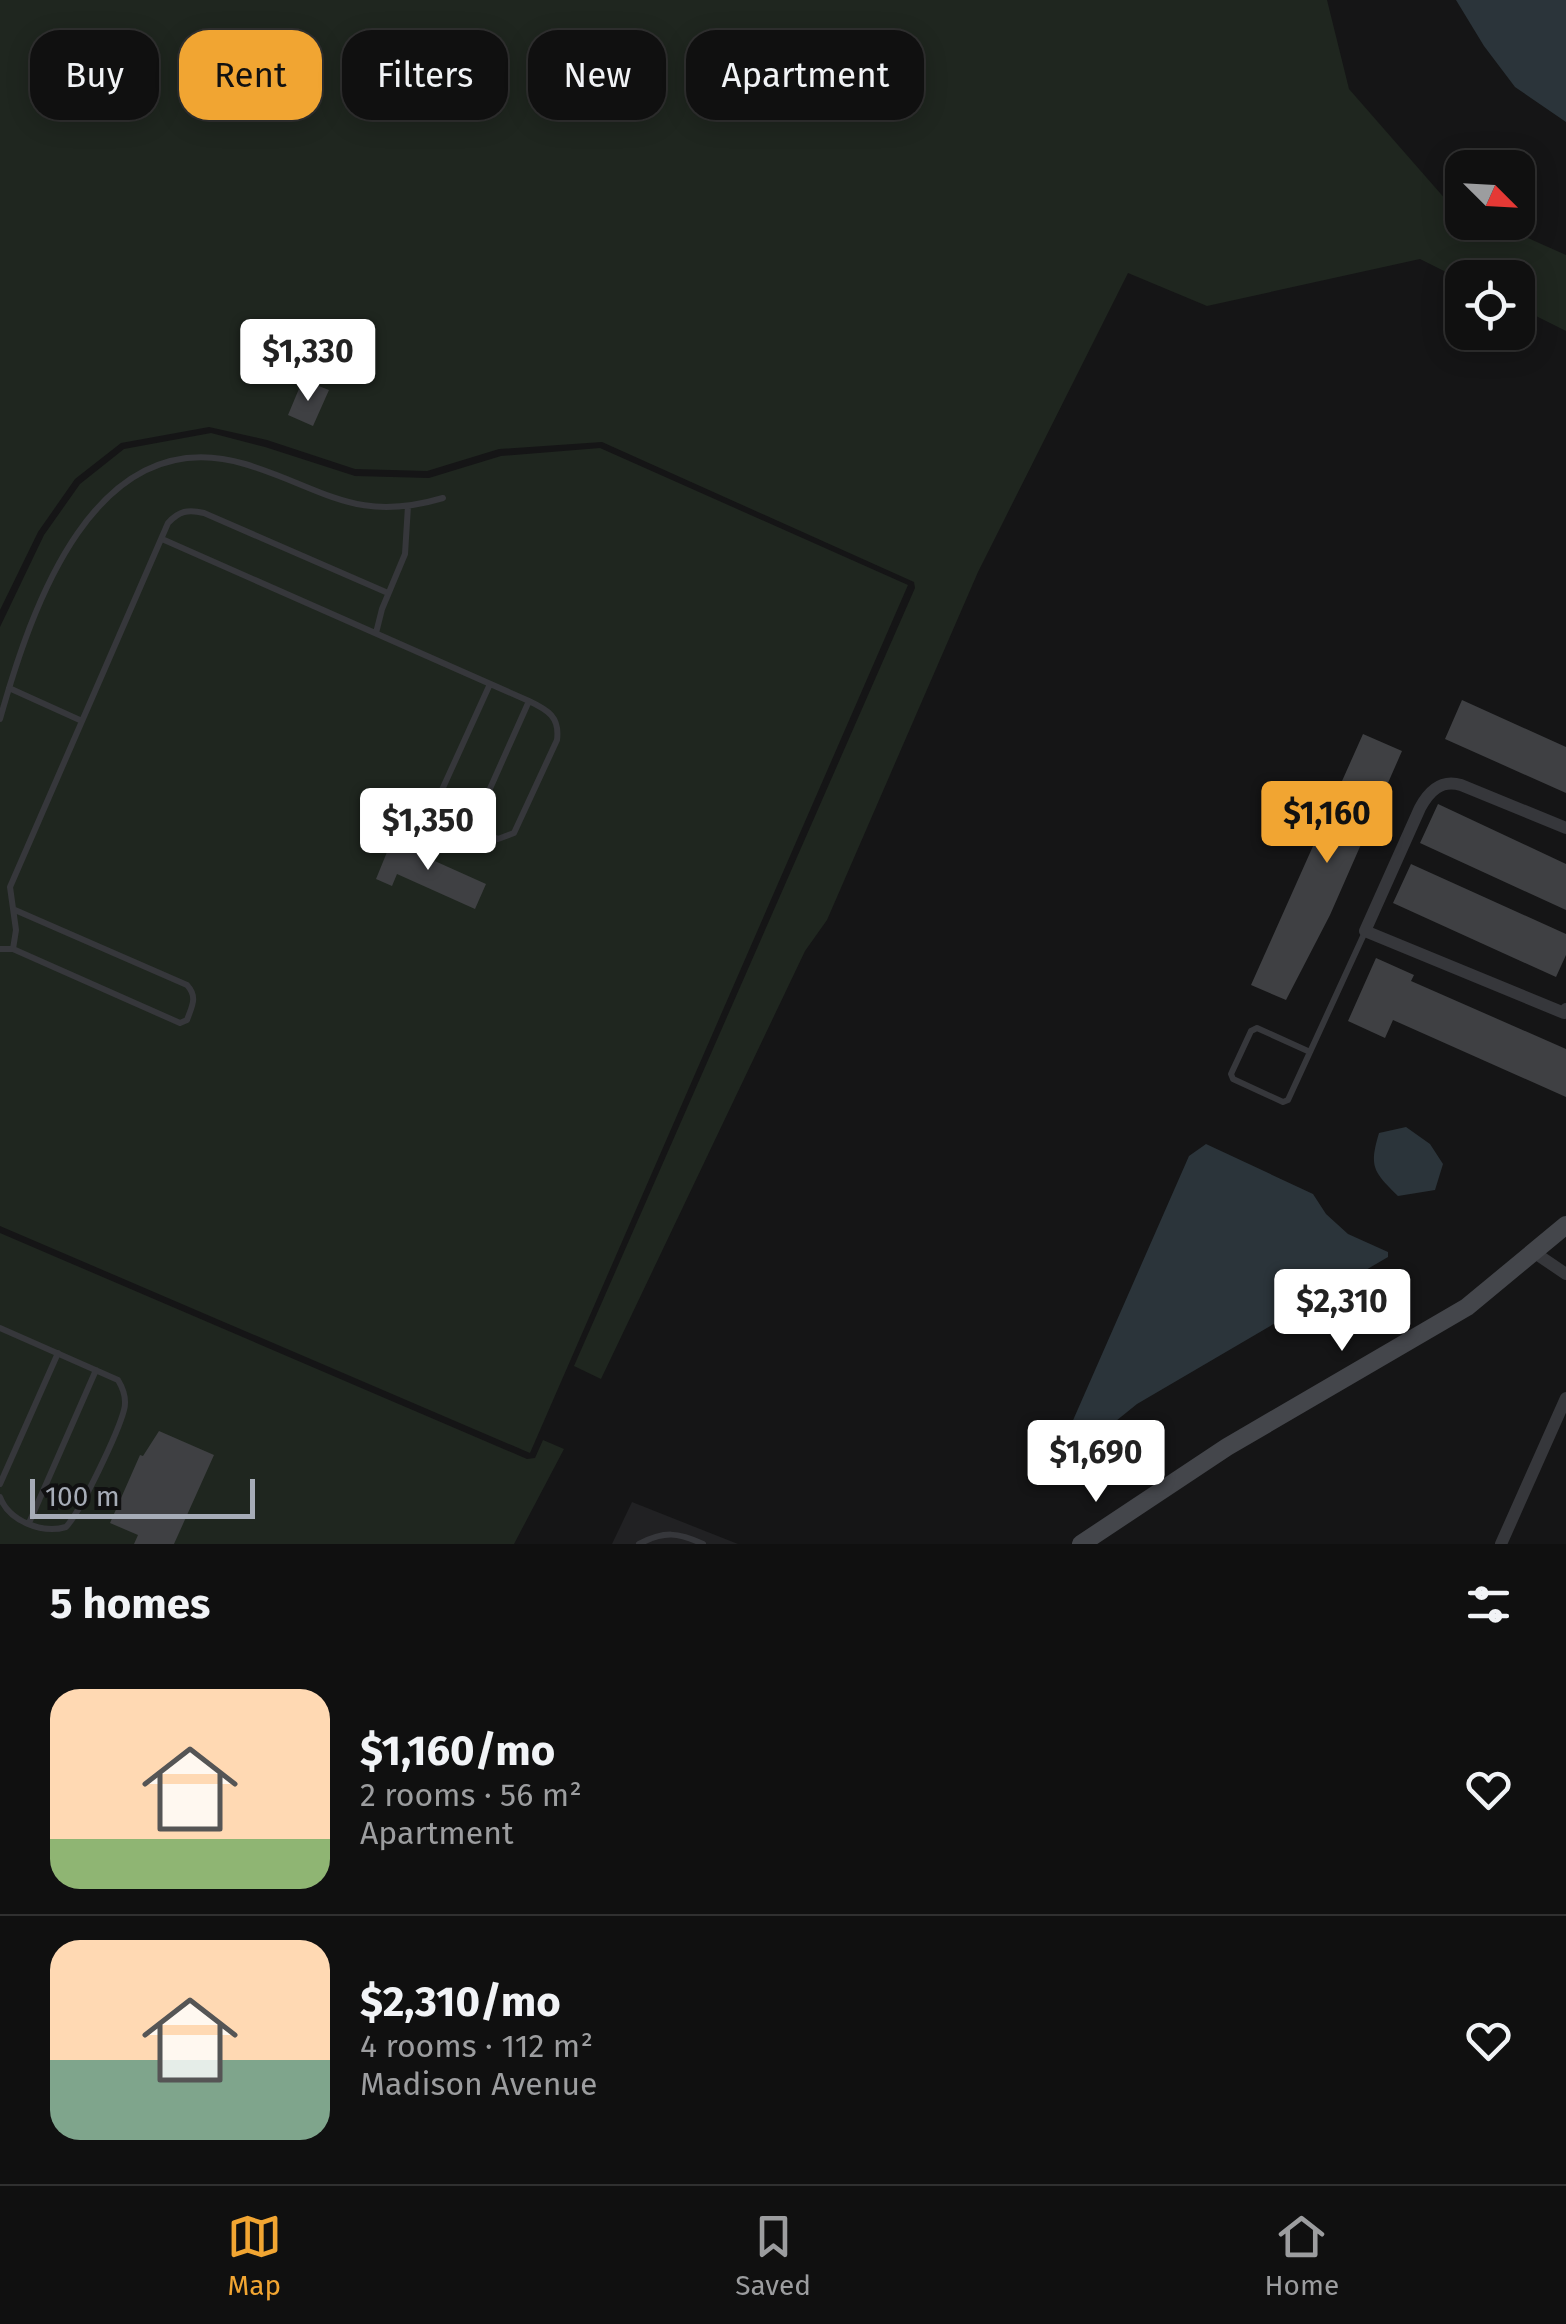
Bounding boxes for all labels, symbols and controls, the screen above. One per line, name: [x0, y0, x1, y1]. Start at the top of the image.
chip: Buy: [30, 30, 159, 120]
chip: Rent: [179, 30, 322, 120]
chip: Filters: [342, 30, 508, 120]
chip: New: [528, 30, 666, 120]
chip: Apartment: [686, 30, 924, 120]
north arrow: [1445, 150, 1535, 240]
map controls: [1445, 150, 1535, 350]
button: locate: [1445, 260, 1535, 350]
pin: $1,330: [227, 319, 389, 404]
text: $1,330: [262, 332, 354, 370]
pin: $1,160: [1246, 781, 1408, 866]
pin: $1,350: [347, 788, 509, 873]
text: $1,160: [1283, 794, 1371, 832]
text: $1,350: [382, 801, 474, 839]
pin: $2,310: [1261, 1269, 1423, 1354]
text: $2,310: [1296, 1282, 1388, 1320]
pin: $1,690: [1015, 1420, 1177, 1505]
text: $1,690: [1050, 1433, 1142, 1471]
scale bar: [30, 1474, 255, 1518]
text: 100 m: [45, 1480, 120, 1513]
icon: filters: [1461, 1577, 1516, 1632]
text: 5 homes: [50, 1579, 210, 1629]
text: $1,160/mo: [360, 1726, 555, 1776]
icon: home: [130, 1729, 250, 1849]
icon: heart: [1461, 1762, 1516, 1817]
text: 2 rooms · 56 m²: [360, 1776, 582, 1814]
text: Apartment: [360, 1814, 514, 1852]
text: $2,310/mo: [360, 1977, 561, 2027]
icon: home: [130, 1980, 250, 2100]
icon: heart: [1461, 2013, 1516, 2068]
text: 4 rooms · 112 m²: [360, 2027, 593, 2065]
text: Madison Avenue: [360, 2065, 598, 2103]
tab: Map: [227, 2209, 282, 2302]
tab: Saved: [735, 2209, 811, 2302]
tab: Home: [1265, 2209, 1339, 2302]

